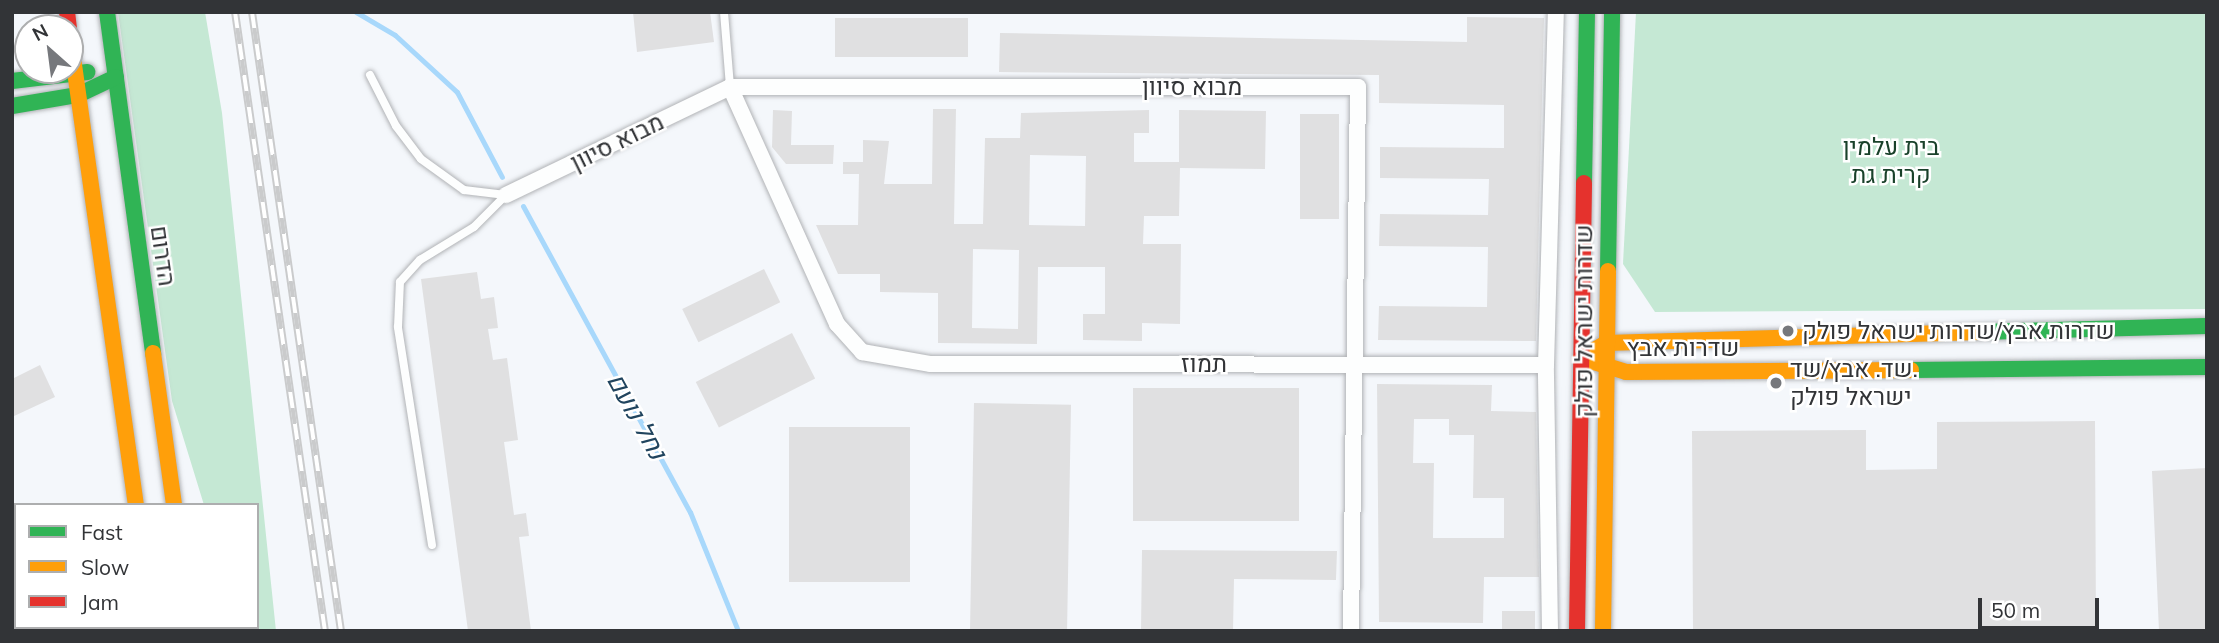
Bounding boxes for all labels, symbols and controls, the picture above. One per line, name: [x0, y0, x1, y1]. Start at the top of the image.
north arrow: [14, 14, 84, 84]
text: N: [28, 18, 52, 46]
street label: מבוא סיוון: [1142, 73, 1242, 101]
street label: מבוא סיוון: [566, 107, 668, 177]
park label: בית עלמין קרית גת: [1843, 133, 1939, 189]
street label: הדרום: [145, 224, 181, 288]
street label: שדרות ישראל פולק: [1570, 224, 1598, 418]
place label: שדרות אבץ/שדרות ישראל פולק: [1802, 317, 2115, 345]
marker: שדרות אבץ/שדרות ישראל פולק: [1780, 323, 1796, 339]
street label: שדרות אבץ: [1627, 334, 1739, 362]
street label: תמוז: [1181, 350, 1227, 378]
place label: שד. אבץ/שד. ישראל פולק: [1790, 355, 1918, 411]
water label: נחל נועם: [601, 367, 673, 465]
marker: שד. אבץ/שד. ישראל פולק: [1768, 375, 1784, 391]
legend: [14, 503, 259, 629]
text: Fast: [81, 519, 123, 545]
text: Slow: [81, 554, 129, 580]
scale bar: [1981, 584, 2102, 628]
text: Jam: [81, 589, 119, 615]
text: 50 m: [1991, 597, 2040, 623]

